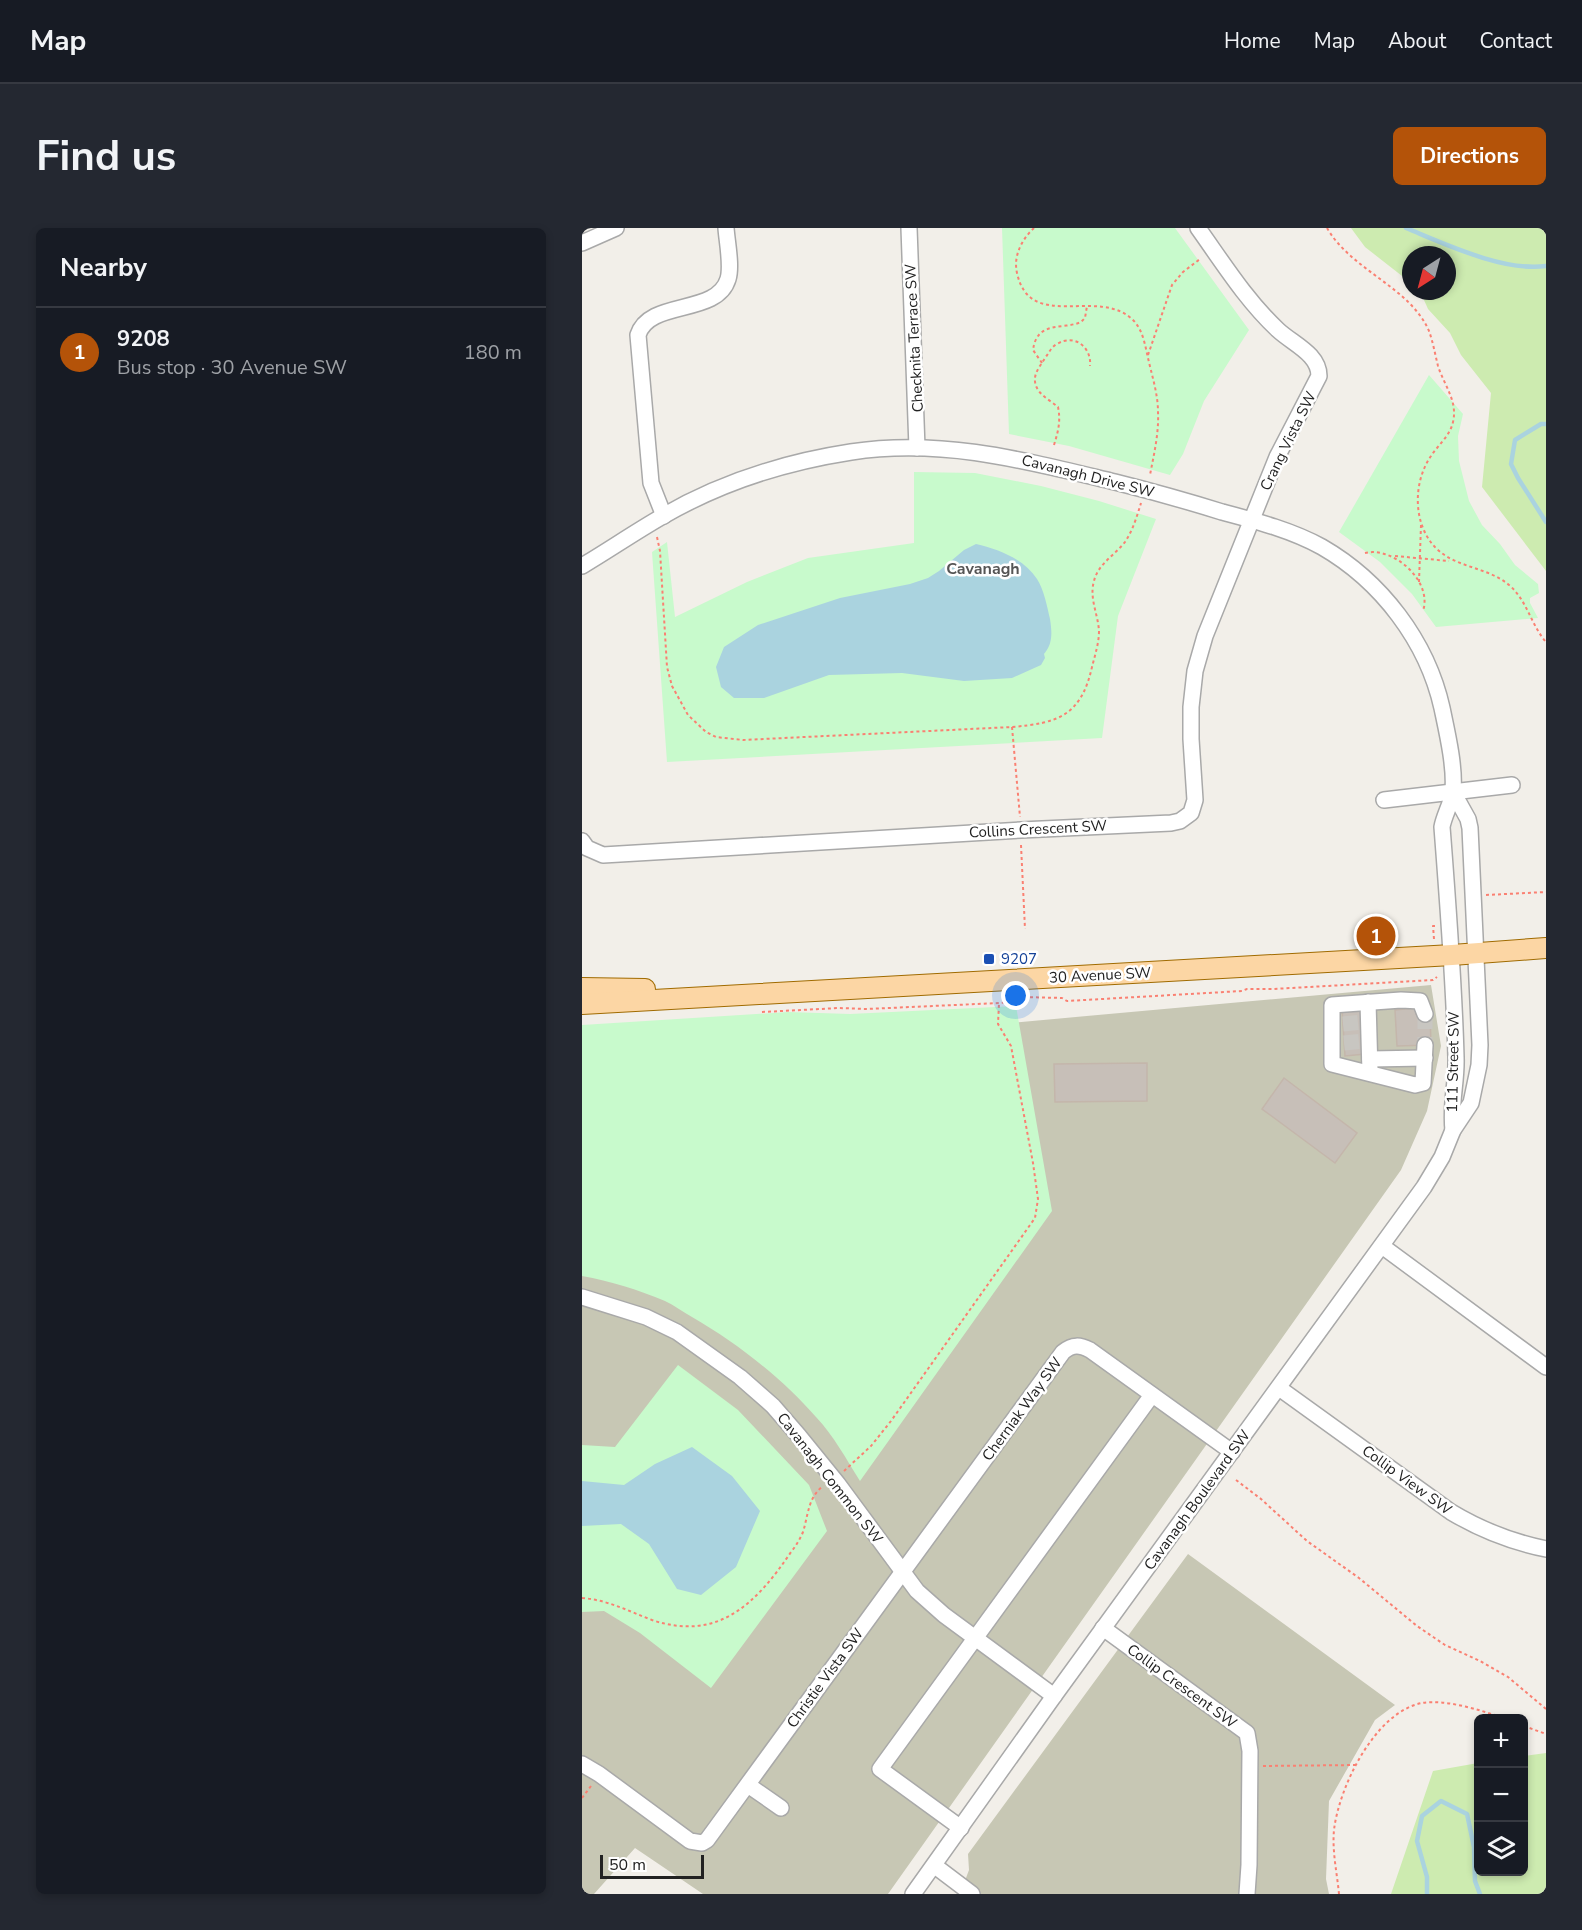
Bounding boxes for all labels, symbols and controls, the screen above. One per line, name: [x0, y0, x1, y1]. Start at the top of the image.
text: Map: [30, 22, 86, 60]
text: Home: [1224, 27, 1281, 55]
text: Map: [1314, 27, 1355, 55]
text: About: [1388, 27, 1446, 55]
text: Contact: [1479, 27, 1552, 55]
button: Directions: [1393, 127, 1546, 185]
text: Find us: [36, 128, 176, 185]
north arrow: [1402, 246, 1456, 300]
text: Nearby: [60, 250, 147, 285]
street label: Checknita Terrace SW: [900, 263, 928, 413]
text: 9208: [117, 324, 170, 354]
text: 1: [74, 339, 86, 366]
text: 180 m: [464, 339, 522, 366]
text: Bus stop · 30 Avenue SW: [117, 354, 347, 381]
street label: Crang Vista SW: [1255, 388, 1321, 494]
street label: Cavanagh Drive SW: [1020, 450, 1157, 502]
district label: Cavanagh: [946, 558, 1020, 580]
street label: Collins Crescent SW: [968, 815, 1108, 843]
pin: 1: [1356, 914, 1396, 958]
place label: 9207: [1001, 949, 1037, 969]
marker: 9207: [982, 952, 996, 966]
street label: 30 Avenue SW: [1048, 962, 1152, 988]
your location: [1001, 981, 1030, 1010]
street label: 111 Street SW: [1442, 1011, 1464, 1113]
street label: Cherniak Way SW: [977, 1353, 1067, 1465]
street label: Cavanagh Common SW: [773, 1409, 888, 1548]
street label: Cavanagh Boulevard SW: [1139, 1425, 1255, 1574]
street label: Collip View SW: [1358, 1441, 1456, 1520]
street label: Christie Vista SW: [782, 1624, 868, 1732]
street label: Collip Crescent SW: [1123, 1639, 1241, 1733]
map controls: [1474, 1714, 1528, 1876]
button: +: [1474, 1714, 1528, 1768]
button: −: [1474, 1768, 1528, 1822]
button: layers: [1474, 1822, 1528, 1876]
scale bar: [600, 1852, 704, 1880]
text: 50 m: [609, 1854, 646, 1876]

